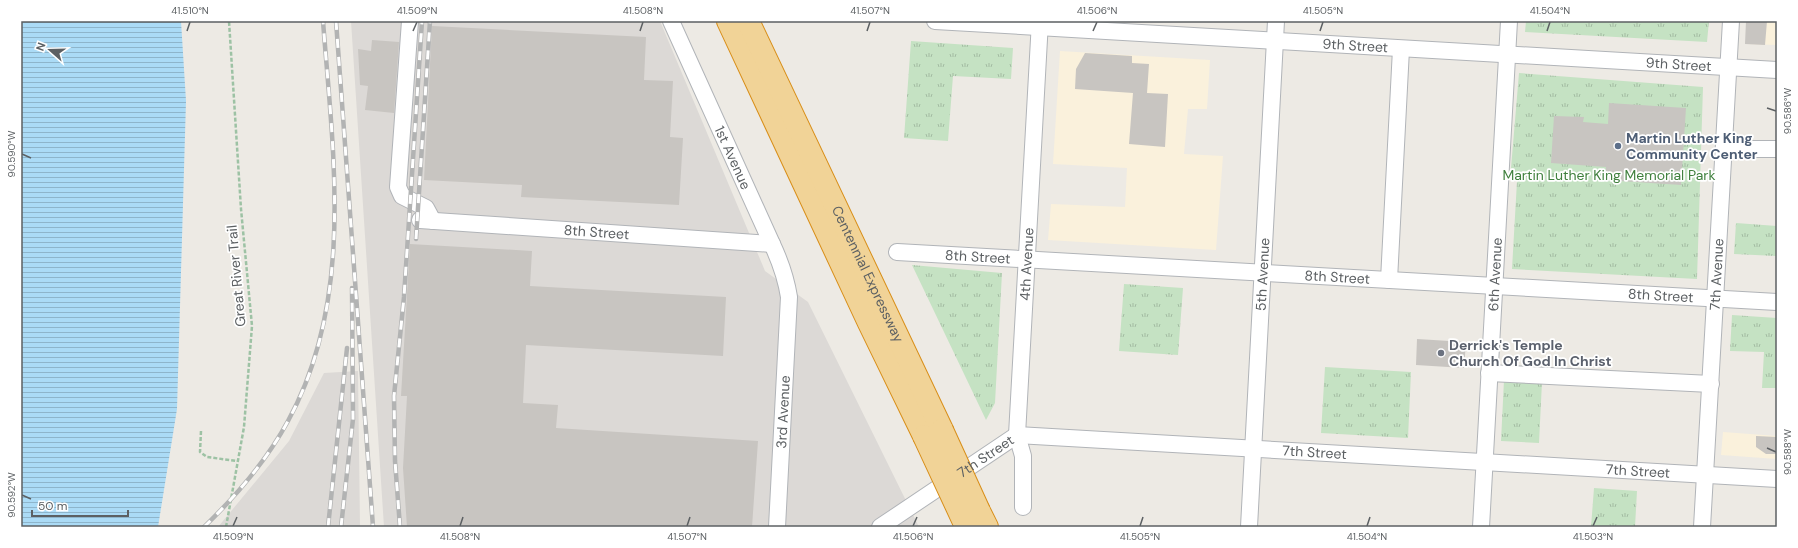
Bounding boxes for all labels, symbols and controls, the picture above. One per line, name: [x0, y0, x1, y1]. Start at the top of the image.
text: 41.510°N: [171, 4, 209, 17]
text: 41.509°N: [397, 4, 437, 17]
text: 41.508°N: [623, 4, 663, 17]
text: 41.507°N: [850, 4, 890, 17]
text: 41.506°N: [1077, 4, 1117, 17]
text: 41.505°N: [1303, 4, 1343, 17]
text: 41.504°N: [1530, 4, 1570, 17]
north arrow: [30, 30, 70, 70]
street label: 9th Street: [1322, 35, 1389, 56]
text: N: [33, 40, 49, 53]
street label: 9th Street: [1645, 53, 1712, 75]
text: 90.586°W: [1781, 88, 1794, 134]
street label: 1st Avenue: [711, 123, 755, 192]
place label: Martin Luther King Community Center: [1626, 129, 1758, 163]
text: 90.590°W: [5, 130, 18, 177]
marker: Martin Luther King Community Center: [1613, 141, 1623, 151]
park label: Martin Luther King Memorial Park: [1502, 166, 1716, 184]
street label: Centennial Expressway: [828, 203, 908, 345]
street label: 8th Street: [563, 221, 630, 243]
street label: Great River Trail: [223, 224, 249, 328]
street label: 4th Avenue: [1015, 227, 1038, 301]
street label: 5th Avenue: [1252, 237, 1273, 312]
street label: 6th Avenue: [1484, 237, 1506, 312]
street label: 7th Avenue: [1705, 238, 1728, 311]
street label: 8th Street: [945, 246, 1011, 267]
street label: 8th Street: [1304, 266, 1371, 288]
street label: 8th Street: [1628, 285, 1694, 306]
place label: Derrick's Temple Church Of God In Christ: [1449, 336, 1612, 370]
marker: Derrick's Temple Church Of God In Christ: [1436, 348, 1446, 358]
street label: 3rd Avenue: [772, 375, 794, 449]
text: 90.588°W: [1781, 429, 1794, 475]
street label: 7th Street: [954, 431, 1017, 482]
street label: 7th Street: [1282, 441, 1347, 463]
street label: 7th Street: [1605, 460, 1671, 482]
text: 90.592°W: [5, 472, 18, 518]
scale bar: [32, 492, 128, 518]
text: 50 m: [38, 498, 67, 514]
text: 41.509°N: [213, 530, 253, 543]
text: 41.508°N: [440, 530, 480, 543]
text: 41.507°N: [667, 530, 707, 543]
text: 41.506°N: [893, 530, 933, 543]
text: 41.505°N: [1120, 530, 1160, 543]
text: 41.504°N: [1347, 530, 1387, 543]
text: 41.503°N: [1573, 530, 1613, 543]

